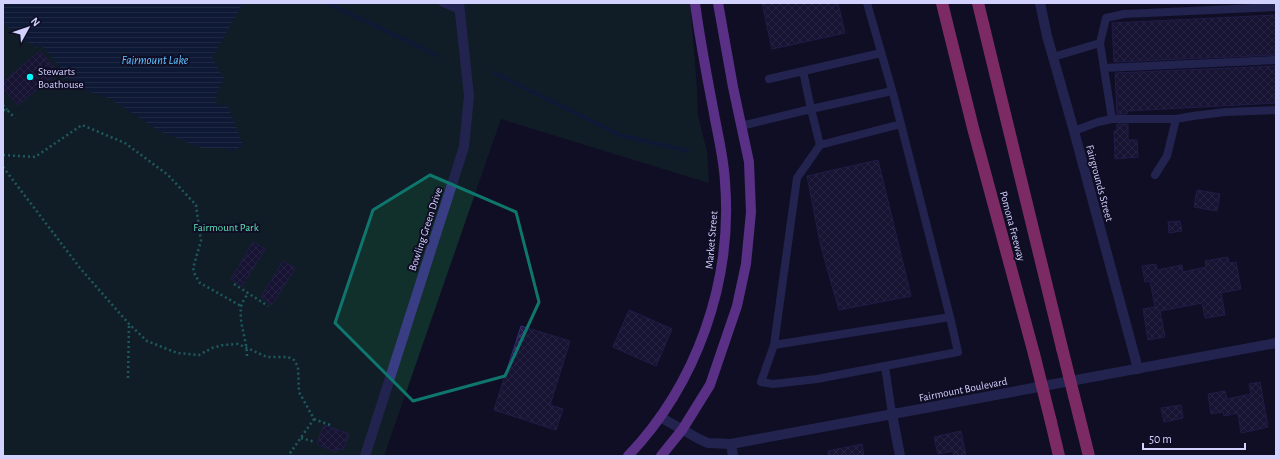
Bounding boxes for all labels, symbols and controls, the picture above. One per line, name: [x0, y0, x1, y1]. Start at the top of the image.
north arrow: [8, 8, 48, 48]
text: N: [29, 15, 42, 28]
water label: Fairmount Lake: [122, 54, 189, 66]
place label: Stewarts Boathouse: [38, 66, 84, 90]
marker: Stewarts Boathouse: [25, 72, 35, 82]
street label: Fairgrounds Street: [1084, 144, 1115, 223]
street label: Bowling Green Drive: [407, 186, 444, 272]
street label: Pomona Freeway: [998, 190, 1027, 263]
street label: Market Street: [703, 210, 720, 270]
park label: Fairmount Park: [193, 222, 259, 233]
street label: Fairmount Boulevard: [918, 375, 1008, 403]
scale bar: [1143, 425, 1245, 451]
text: 50 m: [1149, 433, 1172, 445]

